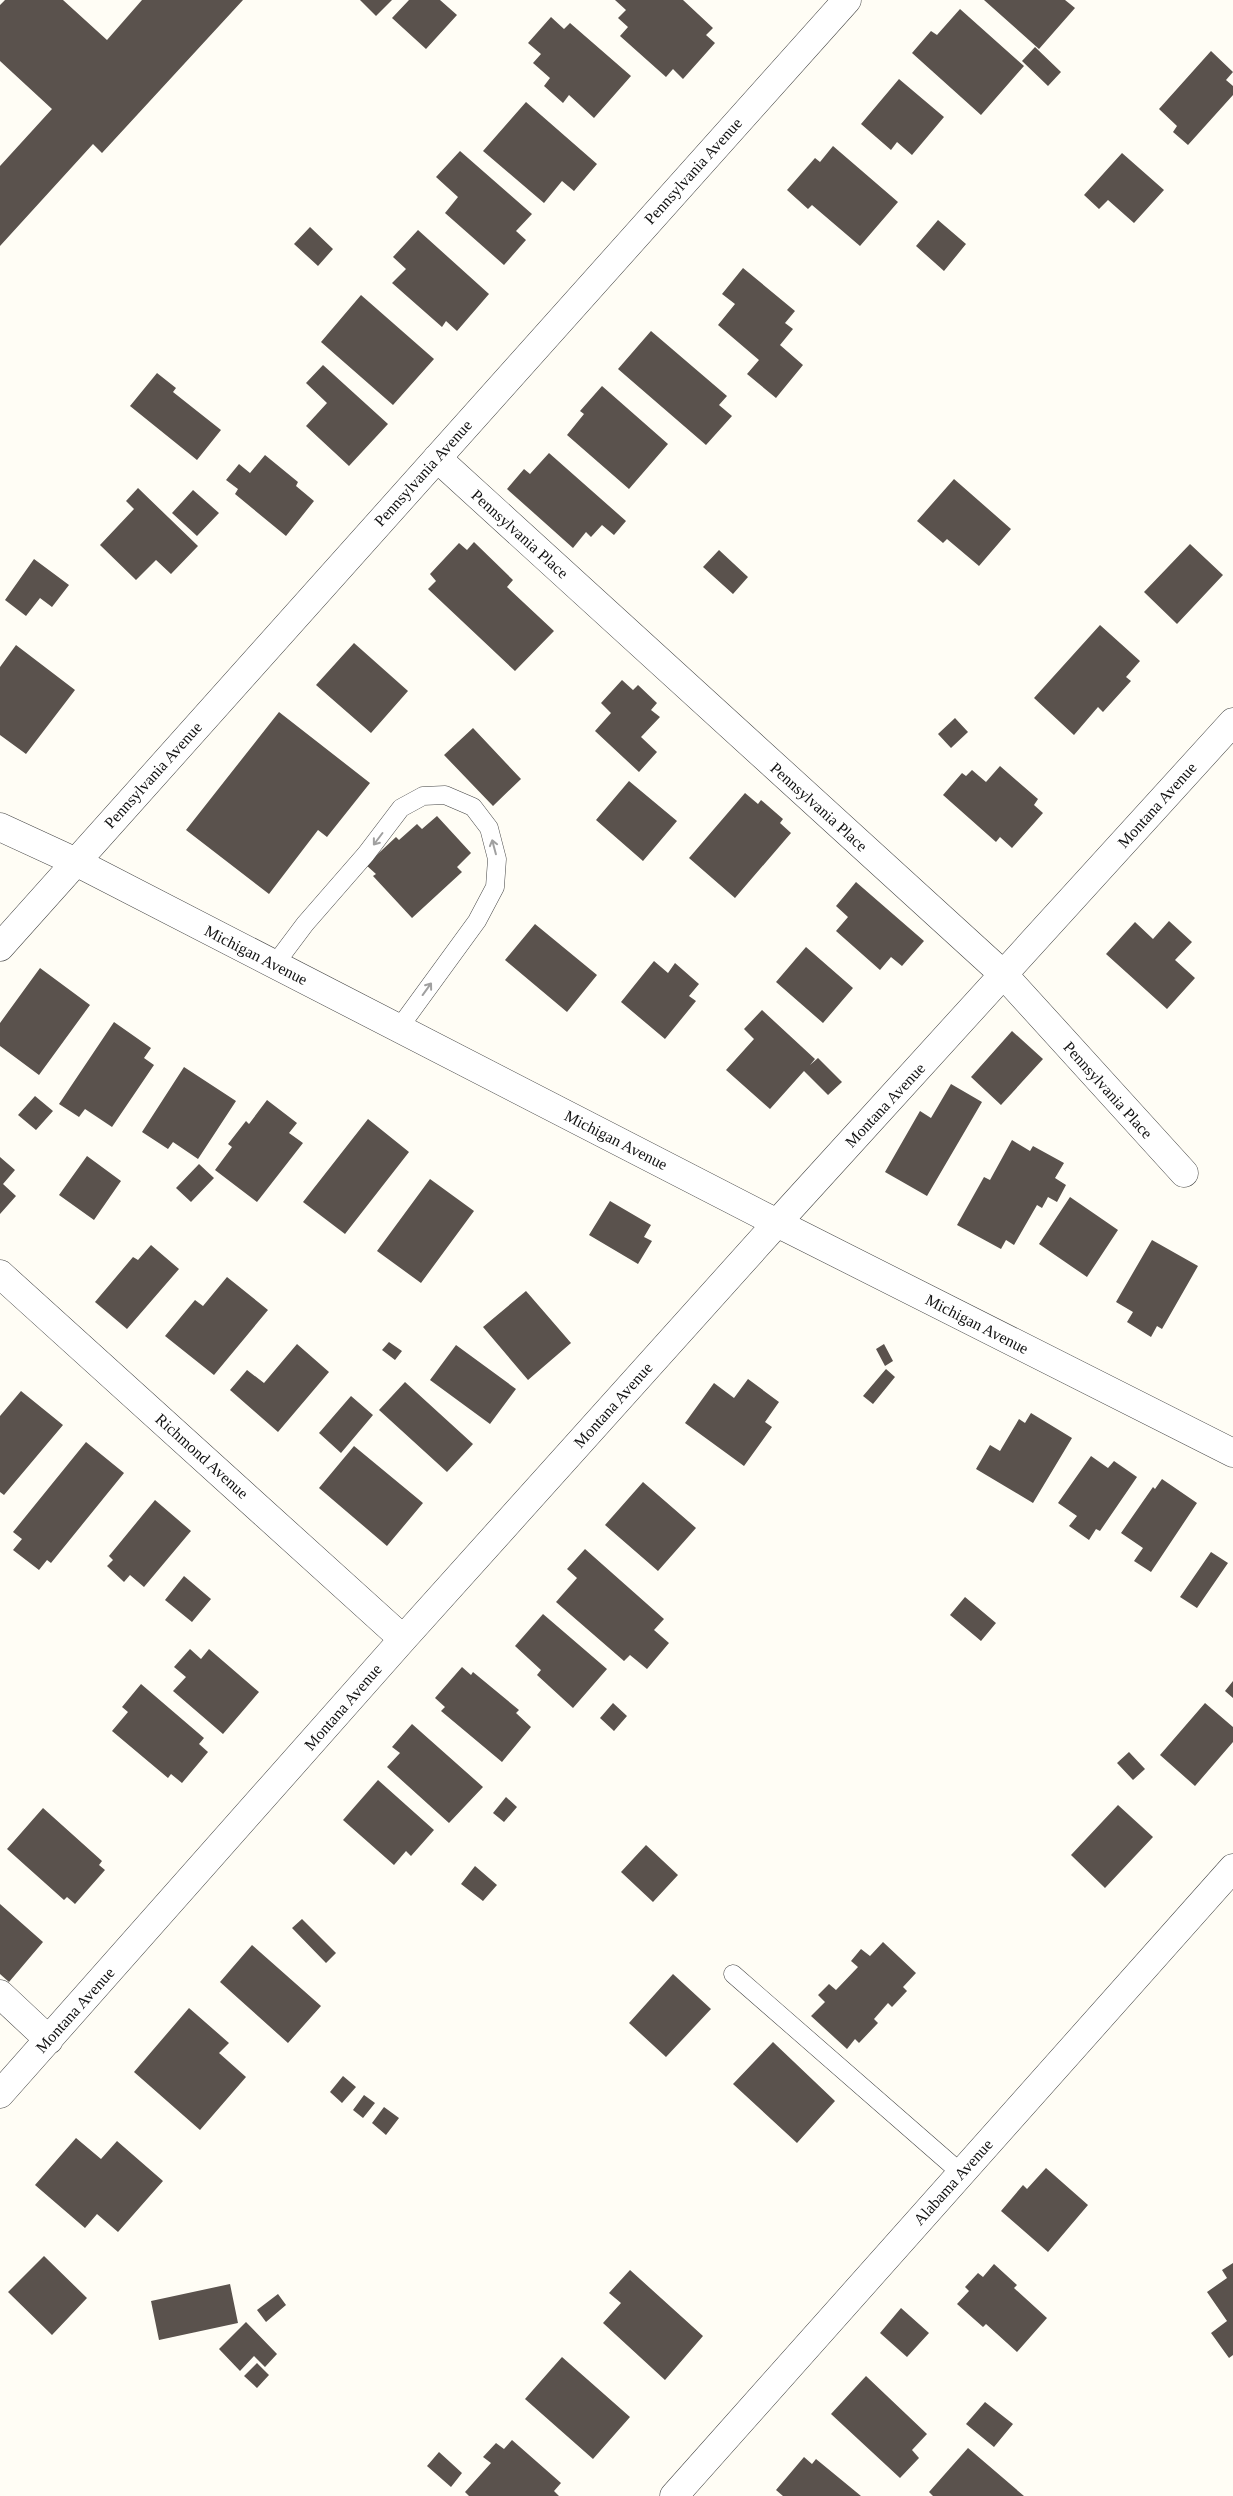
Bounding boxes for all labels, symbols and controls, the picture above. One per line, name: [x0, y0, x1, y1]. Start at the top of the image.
street label: Pennsylvania Avenue: [641, 114, 746, 228]
street label: Pennsylvania Avenue: [371, 416, 476, 530]
street label: Pennsylvania Place: [468, 486, 572, 583]
street label: Pennsylvania Avenue: [101, 718, 206, 832]
street label: Pennsylvania Place: [767, 759, 871, 856]
street label: Montana Avenue: [1114, 759, 1200, 851]
one-way arrow: [373, 832, 383, 846]
one-way arrow: [489, 840, 498, 856]
street label: Michigan Avenue: [201, 922, 310, 989]
one-way arrow: [422, 983, 433, 996]
street label: Pennsylvania Place: [1059, 1038, 1156, 1142]
street label: Montana Avenue: [842, 1060, 928, 1150]
street label: Michigan Avenue: [561, 1107, 670, 1174]
street label: Michigan Avenue: [922, 1291, 1031, 1358]
street label: Montana Avenue: [570, 1359, 656, 1451]
street label: Richmond Avenue: [152, 1410, 252, 1502]
street label: Montana Avenue: [301, 1660, 385, 1754]
street label: Montana Avenue: [32, 1964, 118, 2056]
street label: Alabama Avenue: [910, 2136, 996, 2228]

